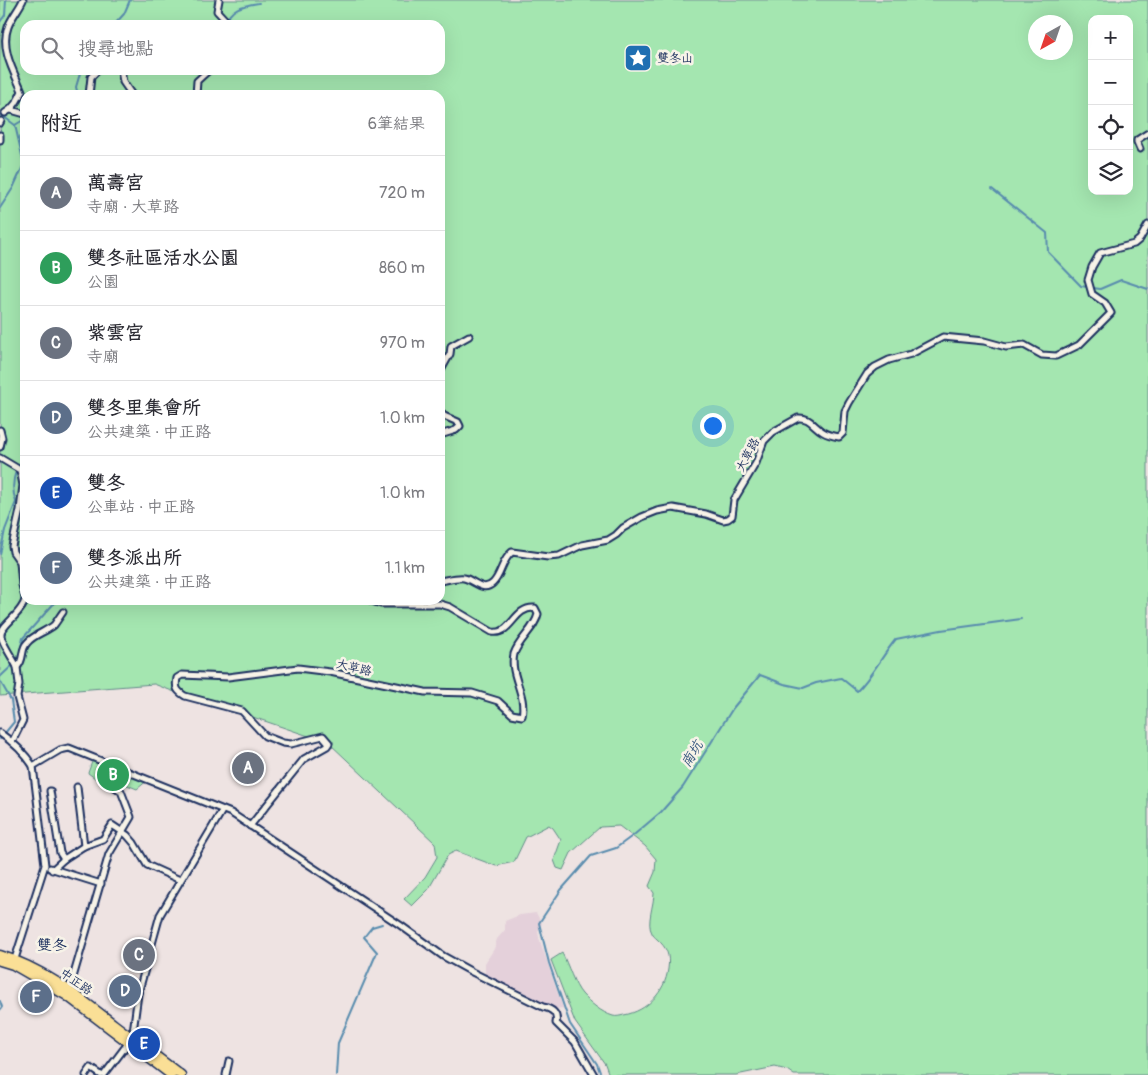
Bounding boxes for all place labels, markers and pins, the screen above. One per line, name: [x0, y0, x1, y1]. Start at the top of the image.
place icon: 雙冬山: [623, 43, 653, 73]
place label: 雙冬山: [657, 51, 693, 66]
pin: A: [232, 749, 264, 787]
pin: B: [97, 756, 129, 794]
pin: C: [123, 936, 155, 974]
pin: D: [109, 972, 141, 1010]
pin: F: [20, 978, 52, 1016]
pin: E: [128, 1025, 160, 1063]

